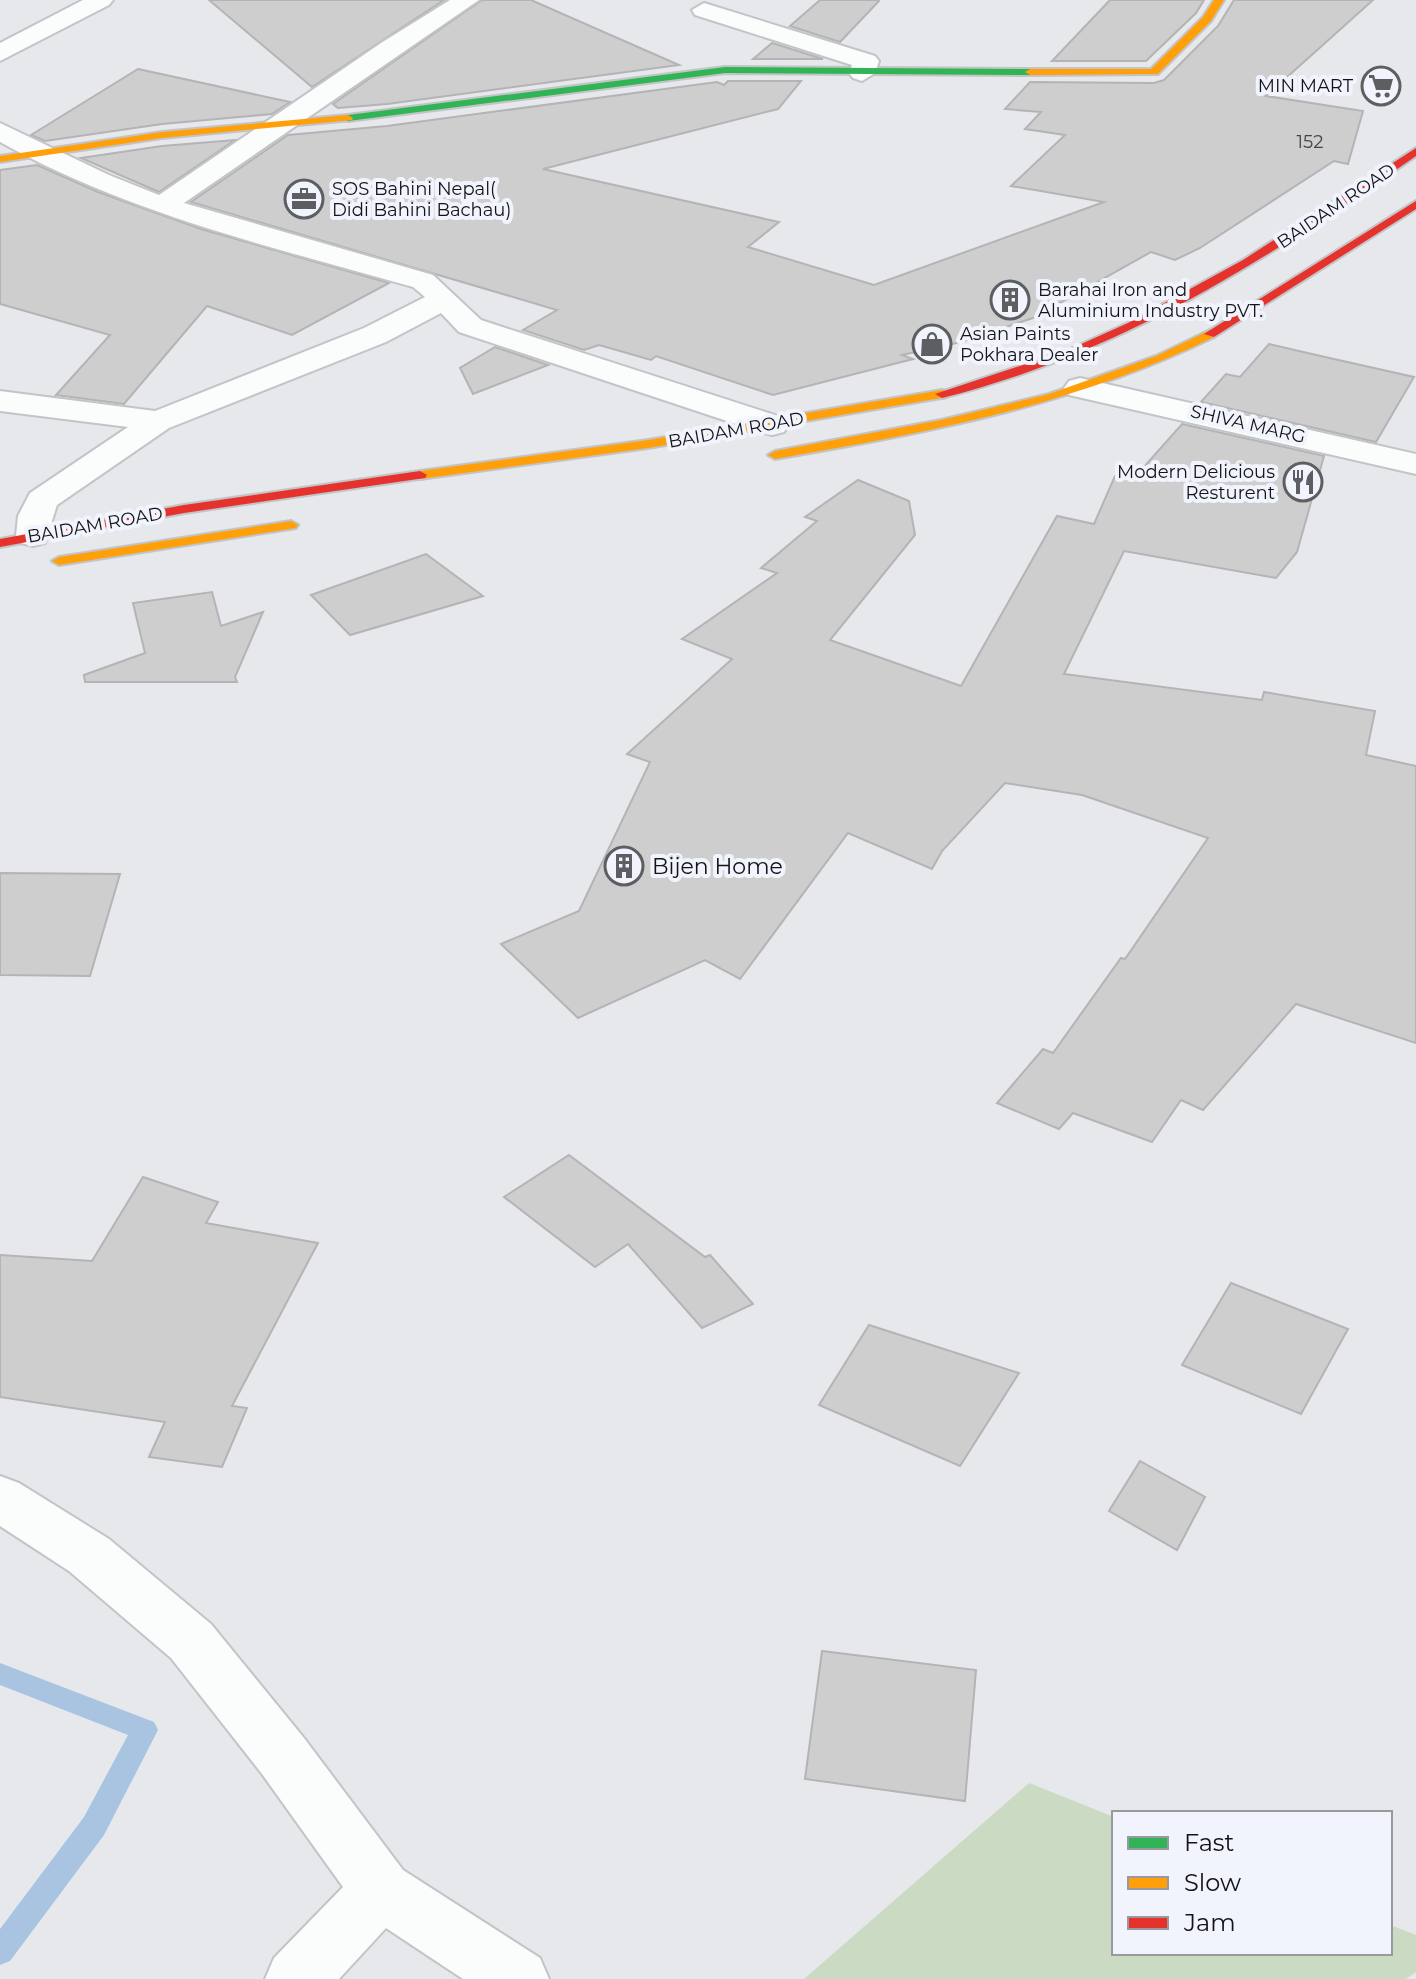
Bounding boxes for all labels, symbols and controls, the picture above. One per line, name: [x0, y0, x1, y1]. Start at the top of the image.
supermarket icon: MIN MART: [1360, 65, 1402, 107]
place label: MIN MART: [1258, 75, 1354, 97]
house number: 152: [1297, 131, 1323, 153]
street label: BAIDAM ROAD: [1273, 159, 1399, 253]
office icon: SOS Bahini Nepal( Didi Bahini Bachau): [283, 178, 325, 220]
place label: SOS Bahini Nepal( Didi Bahini Bachau): [332, 178, 511, 221]
building icon: Barahai Iron and Aluminium Industry PVT.: [989, 279, 1031, 321]
place label: Barahai Iron and Aluminium Industry PVT.: [1038, 279, 1263, 322]
shop icon: Asian Paints Pokhara Dealer: [911, 323, 953, 365]
place label: Asian Paints Pokhara Dealer: [960, 323, 1098, 366]
street label: SHIVA MARG: [1188, 400, 1308, 448]
street label: BAIDAM ROAD: [667, 407, 805, 453]
place label: Modern Delicious Resturent: [1117, 461, 1275, 504]
restaurant icon: Modern Delicious Resturent: [1282, 461, 1324, 503]
street label: BAIDAM ROAD: [26, 502, 164, 548]
building icon: Bijen Home: [603, 845, 645, 887]
place label: Bijen Home: [652, 853, 783, 880]
legend: [1112, 1811, 1392, 1955]
text: Fast: [1184, 1828, 1235, 1857]
text: Slow: [1184, 1868, 1241, 1897]
text: Jam: [1183, 1908, 1236, 1937]

